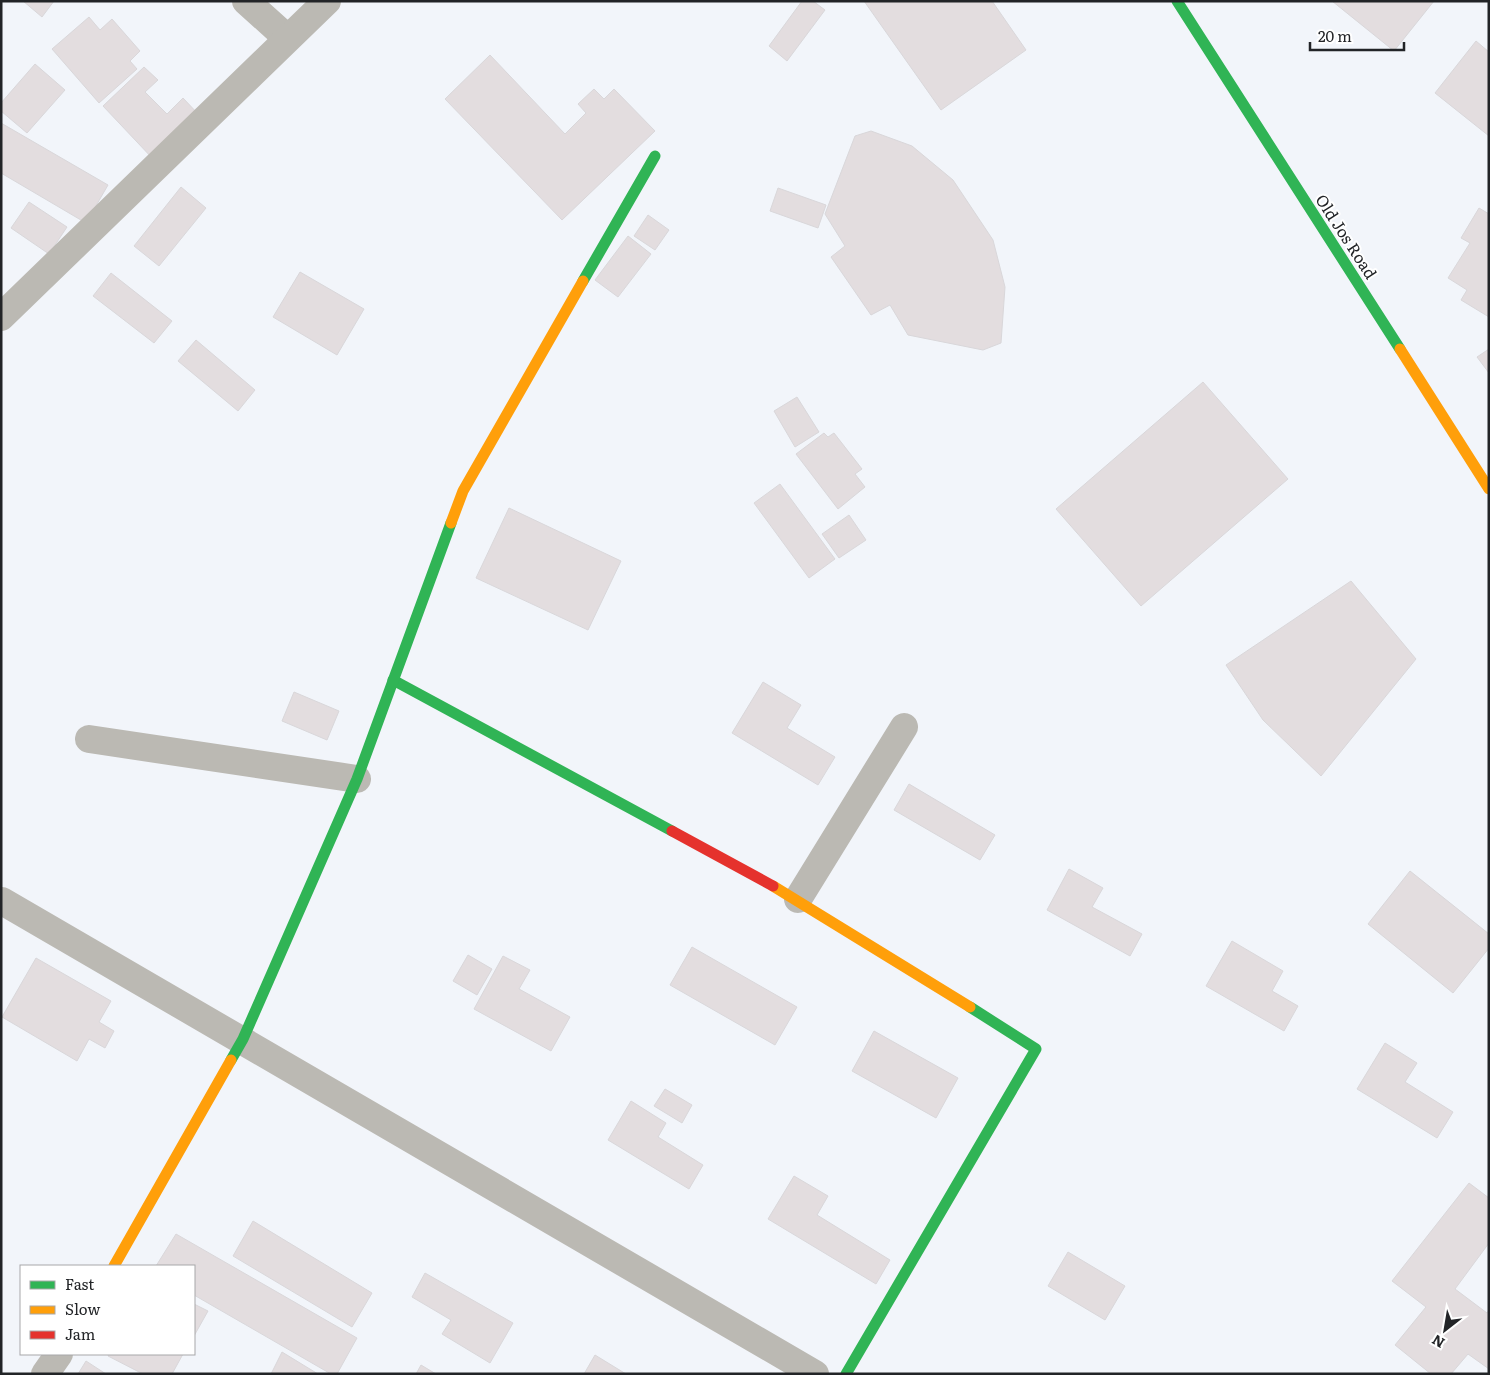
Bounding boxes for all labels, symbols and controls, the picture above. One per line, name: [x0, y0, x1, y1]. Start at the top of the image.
scale bar: [1310, 20, 1404, 52]
text: 20 m: [1318, 24, 1352, 47]
street label: Old Jos Road: [1311, 189, 1384, 283]
legend: [20, 1265, 195, 1355]
text: Fast: [65, 1272, 94, 1295]
text: Slow: [65, 1297, 100, 1320]
north arrow: [1420, 1305, 1470, 1355]
text: Jam: [65, 1322, 96, 1345]
text: N: [1427, 1330, 1448, 1354]

